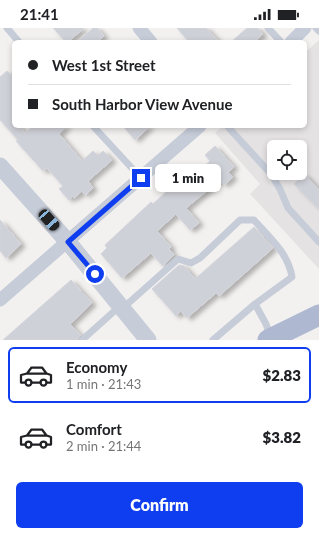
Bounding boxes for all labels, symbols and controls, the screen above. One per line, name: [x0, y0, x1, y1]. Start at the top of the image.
text: 21:41: [20, 5, 59, 23]
text: West 1st Street: [52, 56, 156, 74]
text: South Harbor View Avenue: [52, 95, 232, 113]
map controls: [267, 140, 307, 180]
button: locate: [267, 140, 307, 180]
callout: 1 min: [155, 164, 221, 192]
route end: [132, 169, 150, 187]
text: 1 min: [172, 170, 204, 186]
car: [37, 207, 61, 233]
route start: [86, 265, 104, 283]
icon: car: [18, 357, 54, 393]
text: Economy: [66, 358, 127, 376]
text: $2.83: [263, 366, 301, 384]
text: 1 min · 21:43: [66, 376, 141, 392]
icon: car: [18, 419, 54, 455]
text: Comfort: [66, 420, 122, 438]
text: $3.82: [263, 428, 301, 446]
text: 2 min · 21:44: [66, 438, 141, 454]
button: Confirm: [16, 482, 303, 528]

